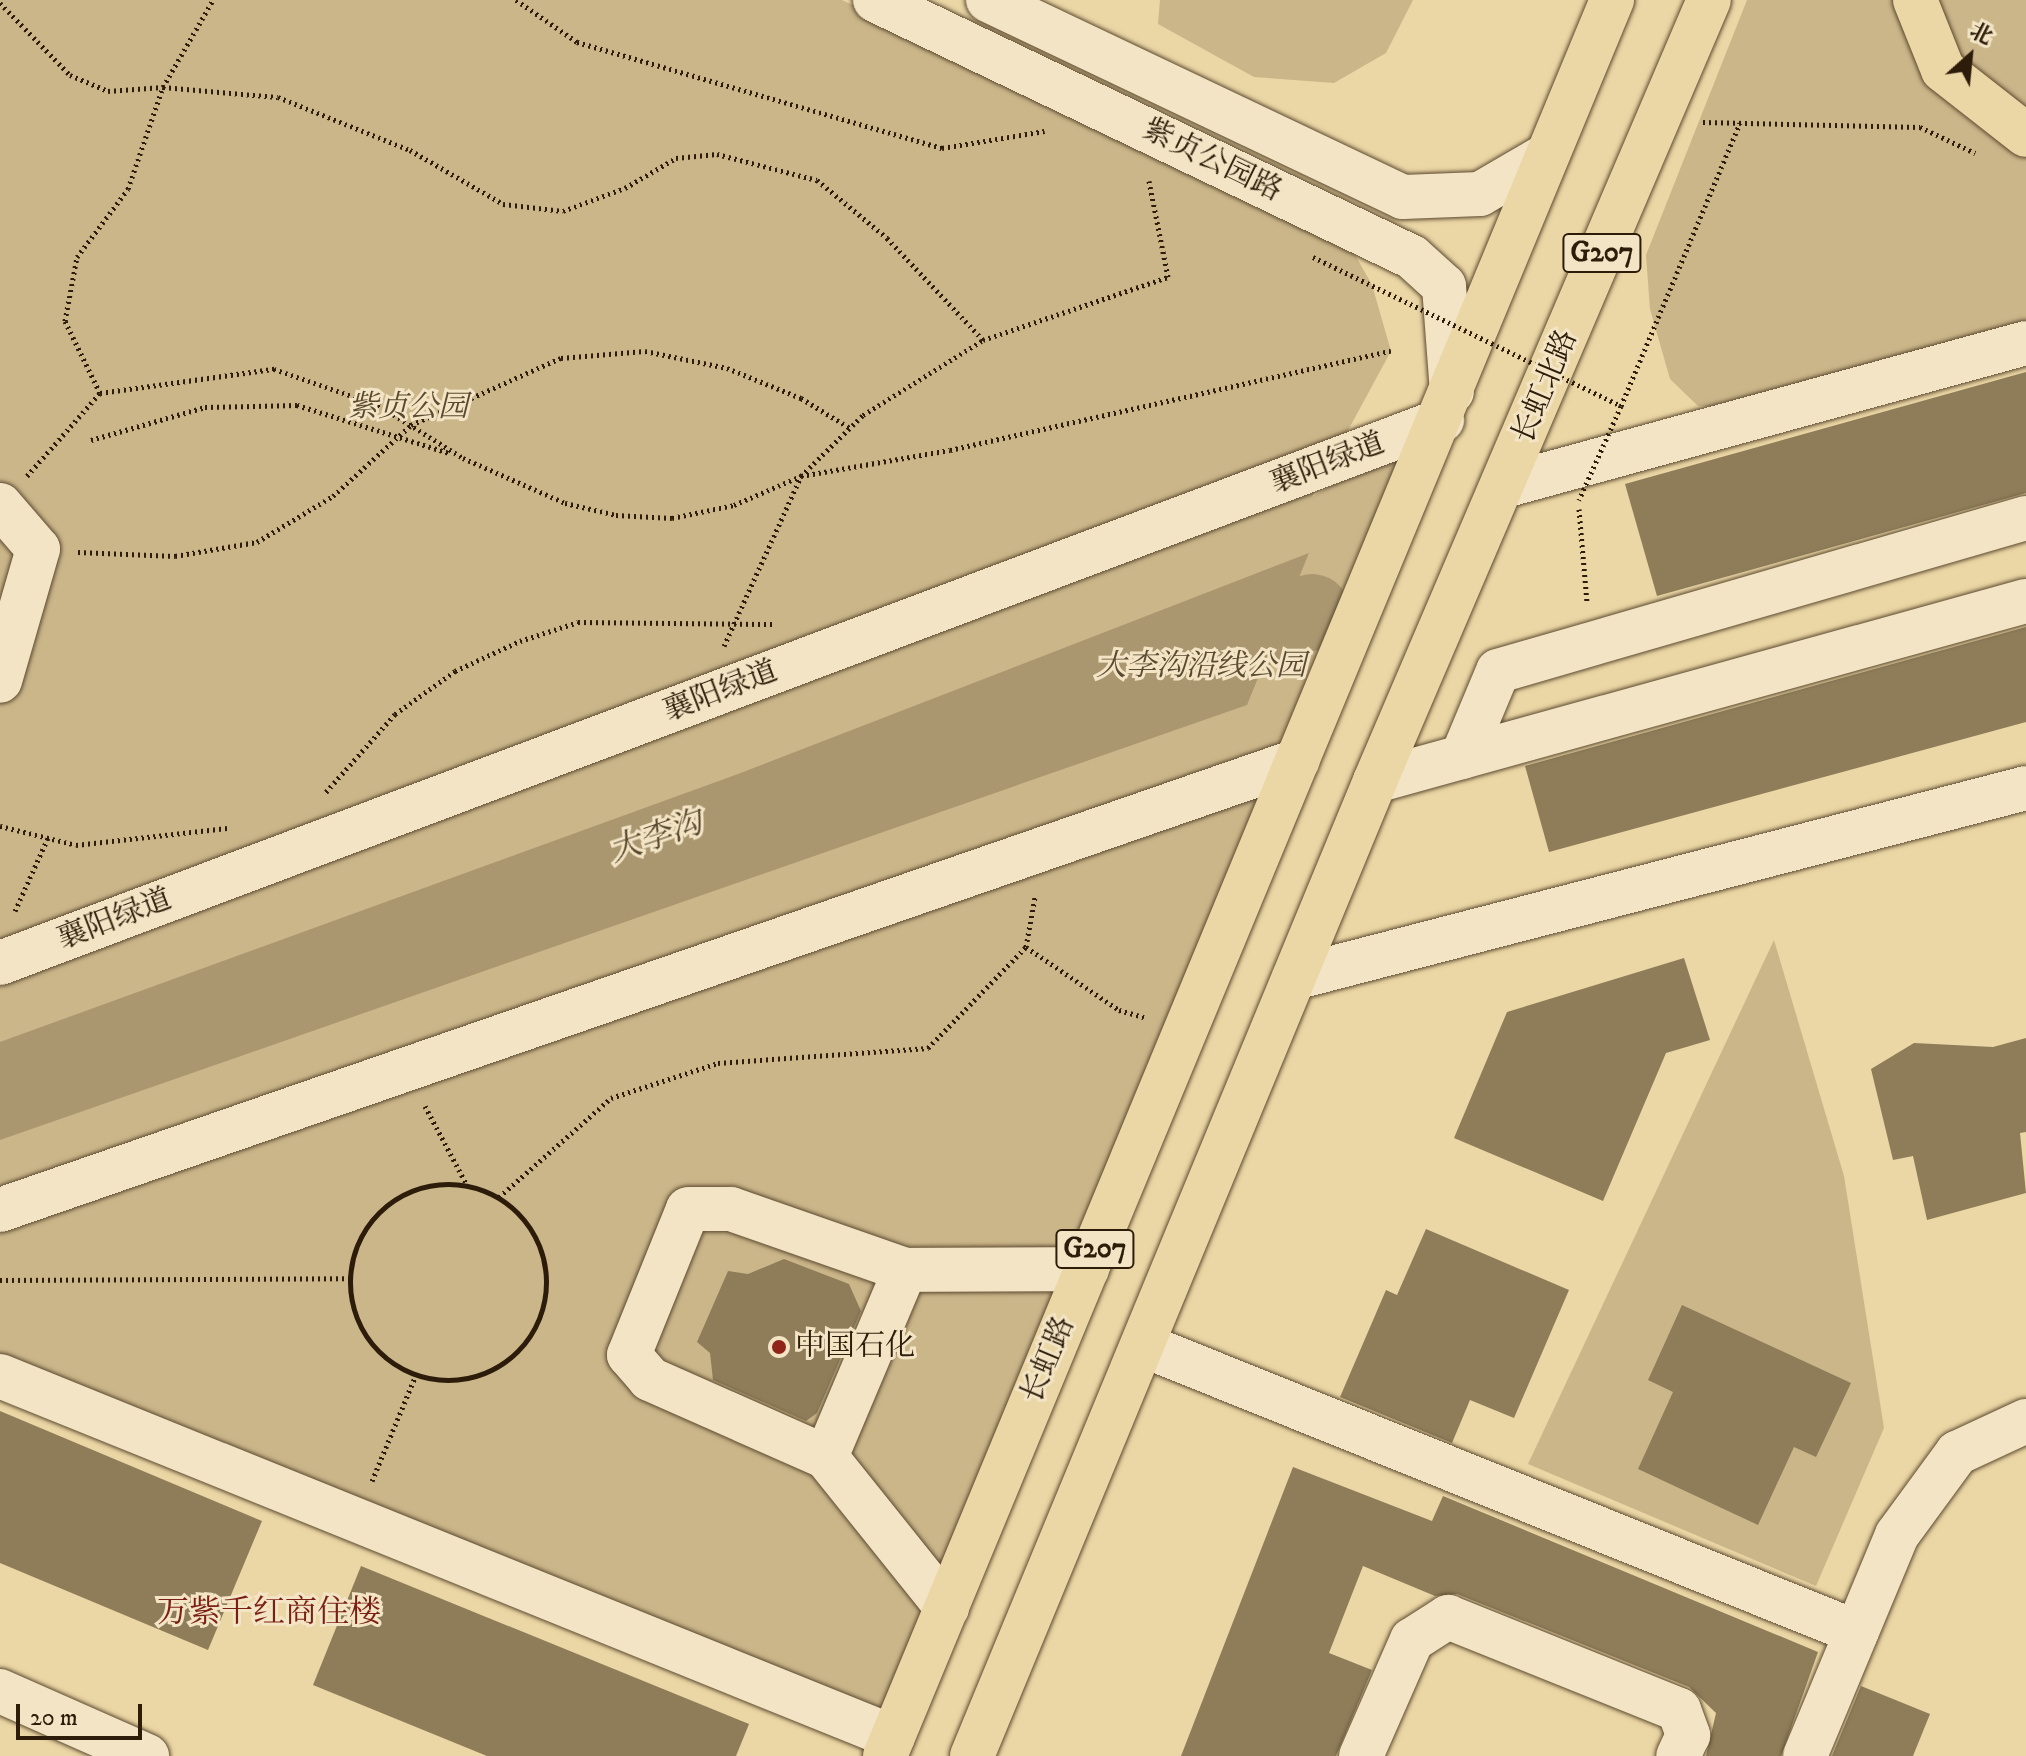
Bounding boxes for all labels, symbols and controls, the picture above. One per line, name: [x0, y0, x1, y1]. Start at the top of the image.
north arrow: [1930, 16, 2010, 96]
text: 北: [1965, 17, 1997, 51]
street label: 紫贞公园路: [1137, 112, 1287, 210]
road number: G207: [1562, 229, 1642, 277]
street label: 长虹北路: [1506, 325, 1586, 449]
park label: 紫贞公园: [348, 390, 468, 426]
street label: 襄阳绿道: [1266, 426, 1390, 502]
park label: 大李沟沿线公园: [1096, 649, 1306, 685]
street label: 襄阳绿道: [659, 654, 783, 730]
water label: 大李沟: [604, 804, 708, 872]
street label: 襄阳绿道: [53, 882, 177, 958]
road number: G207: [1055, 1225, 1135, 1273]
street label: 长虹路: [1015, 1312, 1083, 1408]
place label: 中国石化: [795, 1329, 915, 1365]
marker: 中国石化: [770, 1338, 788, 1356]
district label: 万紫千红商住楼: [157, 1594, 381, 1632]
scale bar: [20, 1688, 146, 1738]
text: 20 m: [30, 1703, 78, 1733]

